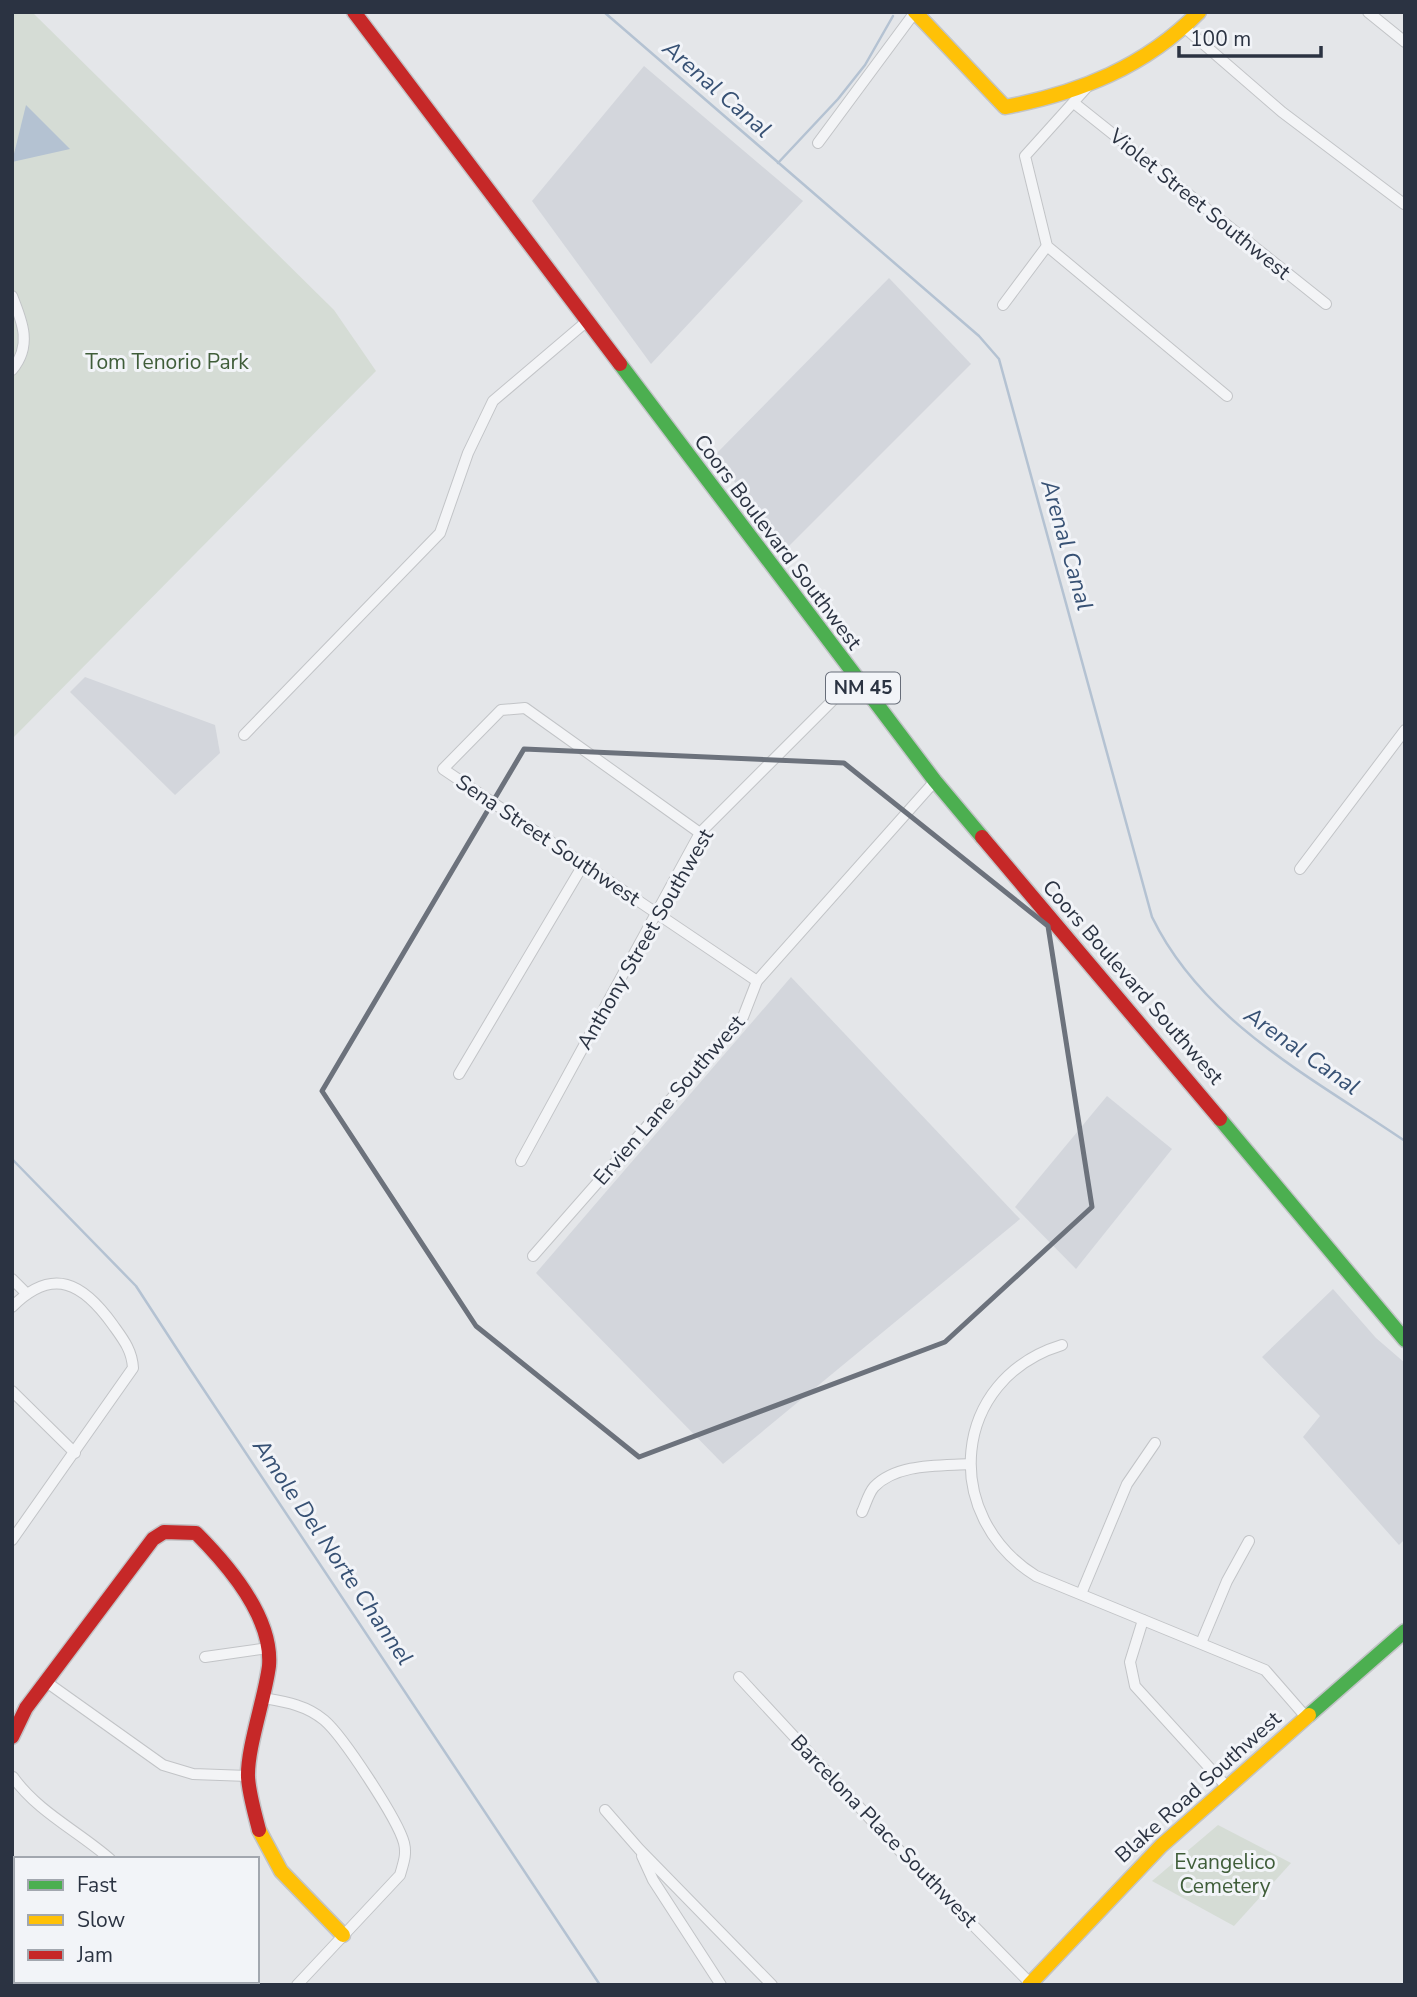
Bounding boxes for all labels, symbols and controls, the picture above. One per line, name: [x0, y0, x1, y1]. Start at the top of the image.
scale bar: [1179, 14, 1321, 58]
text: 100 m: [1190, 25, 1251, 53]
water label: Arenal Canal: [655, 33, 778, 145]
street label: Violet Street Southwest: [1103, 122, 1297, 286]
park label: Tom Tenorio Park: [85, 348, 249, 376]
street label: Coors Boulevard Southwest: [688, 429, 869, 656]
water label: Arenal Canal: [1033, 475, 1100, 614]
road number: NM 45: [826, 673, 900, 704]
street label: Sena Street Southwest: [450, 768, 646, 913]
street label: Anthony Street Southwest: [570, 823, 720, 1054]
street label: Coors Boulevard Southwest: [1036, 874, 1230, 1091]
water label: Arenal Canal: [1237, 999, 1366, 1102]
street label: Ervien Lane Southwest: [587, 1008, 751, 1191]
water label: Amole Del Norte Channel: [245, 1432, 420, 1671]
street label: Blake Road Southwest: [1109, 1705, 1287, 1869]
street label: Barcelona Place Southwest: [784, 1729, 984, 1934]
park label: Evangelico Cemetery: [1174, 1848, 1276, 1900]
legend: [14, 1857, 259, 1983]
text: Fast: [77, 1871, 117, 1899]
text: Slow: [77, 1906, 126, 1934]
text: Jam: [76, 1941, 113, 1969]

